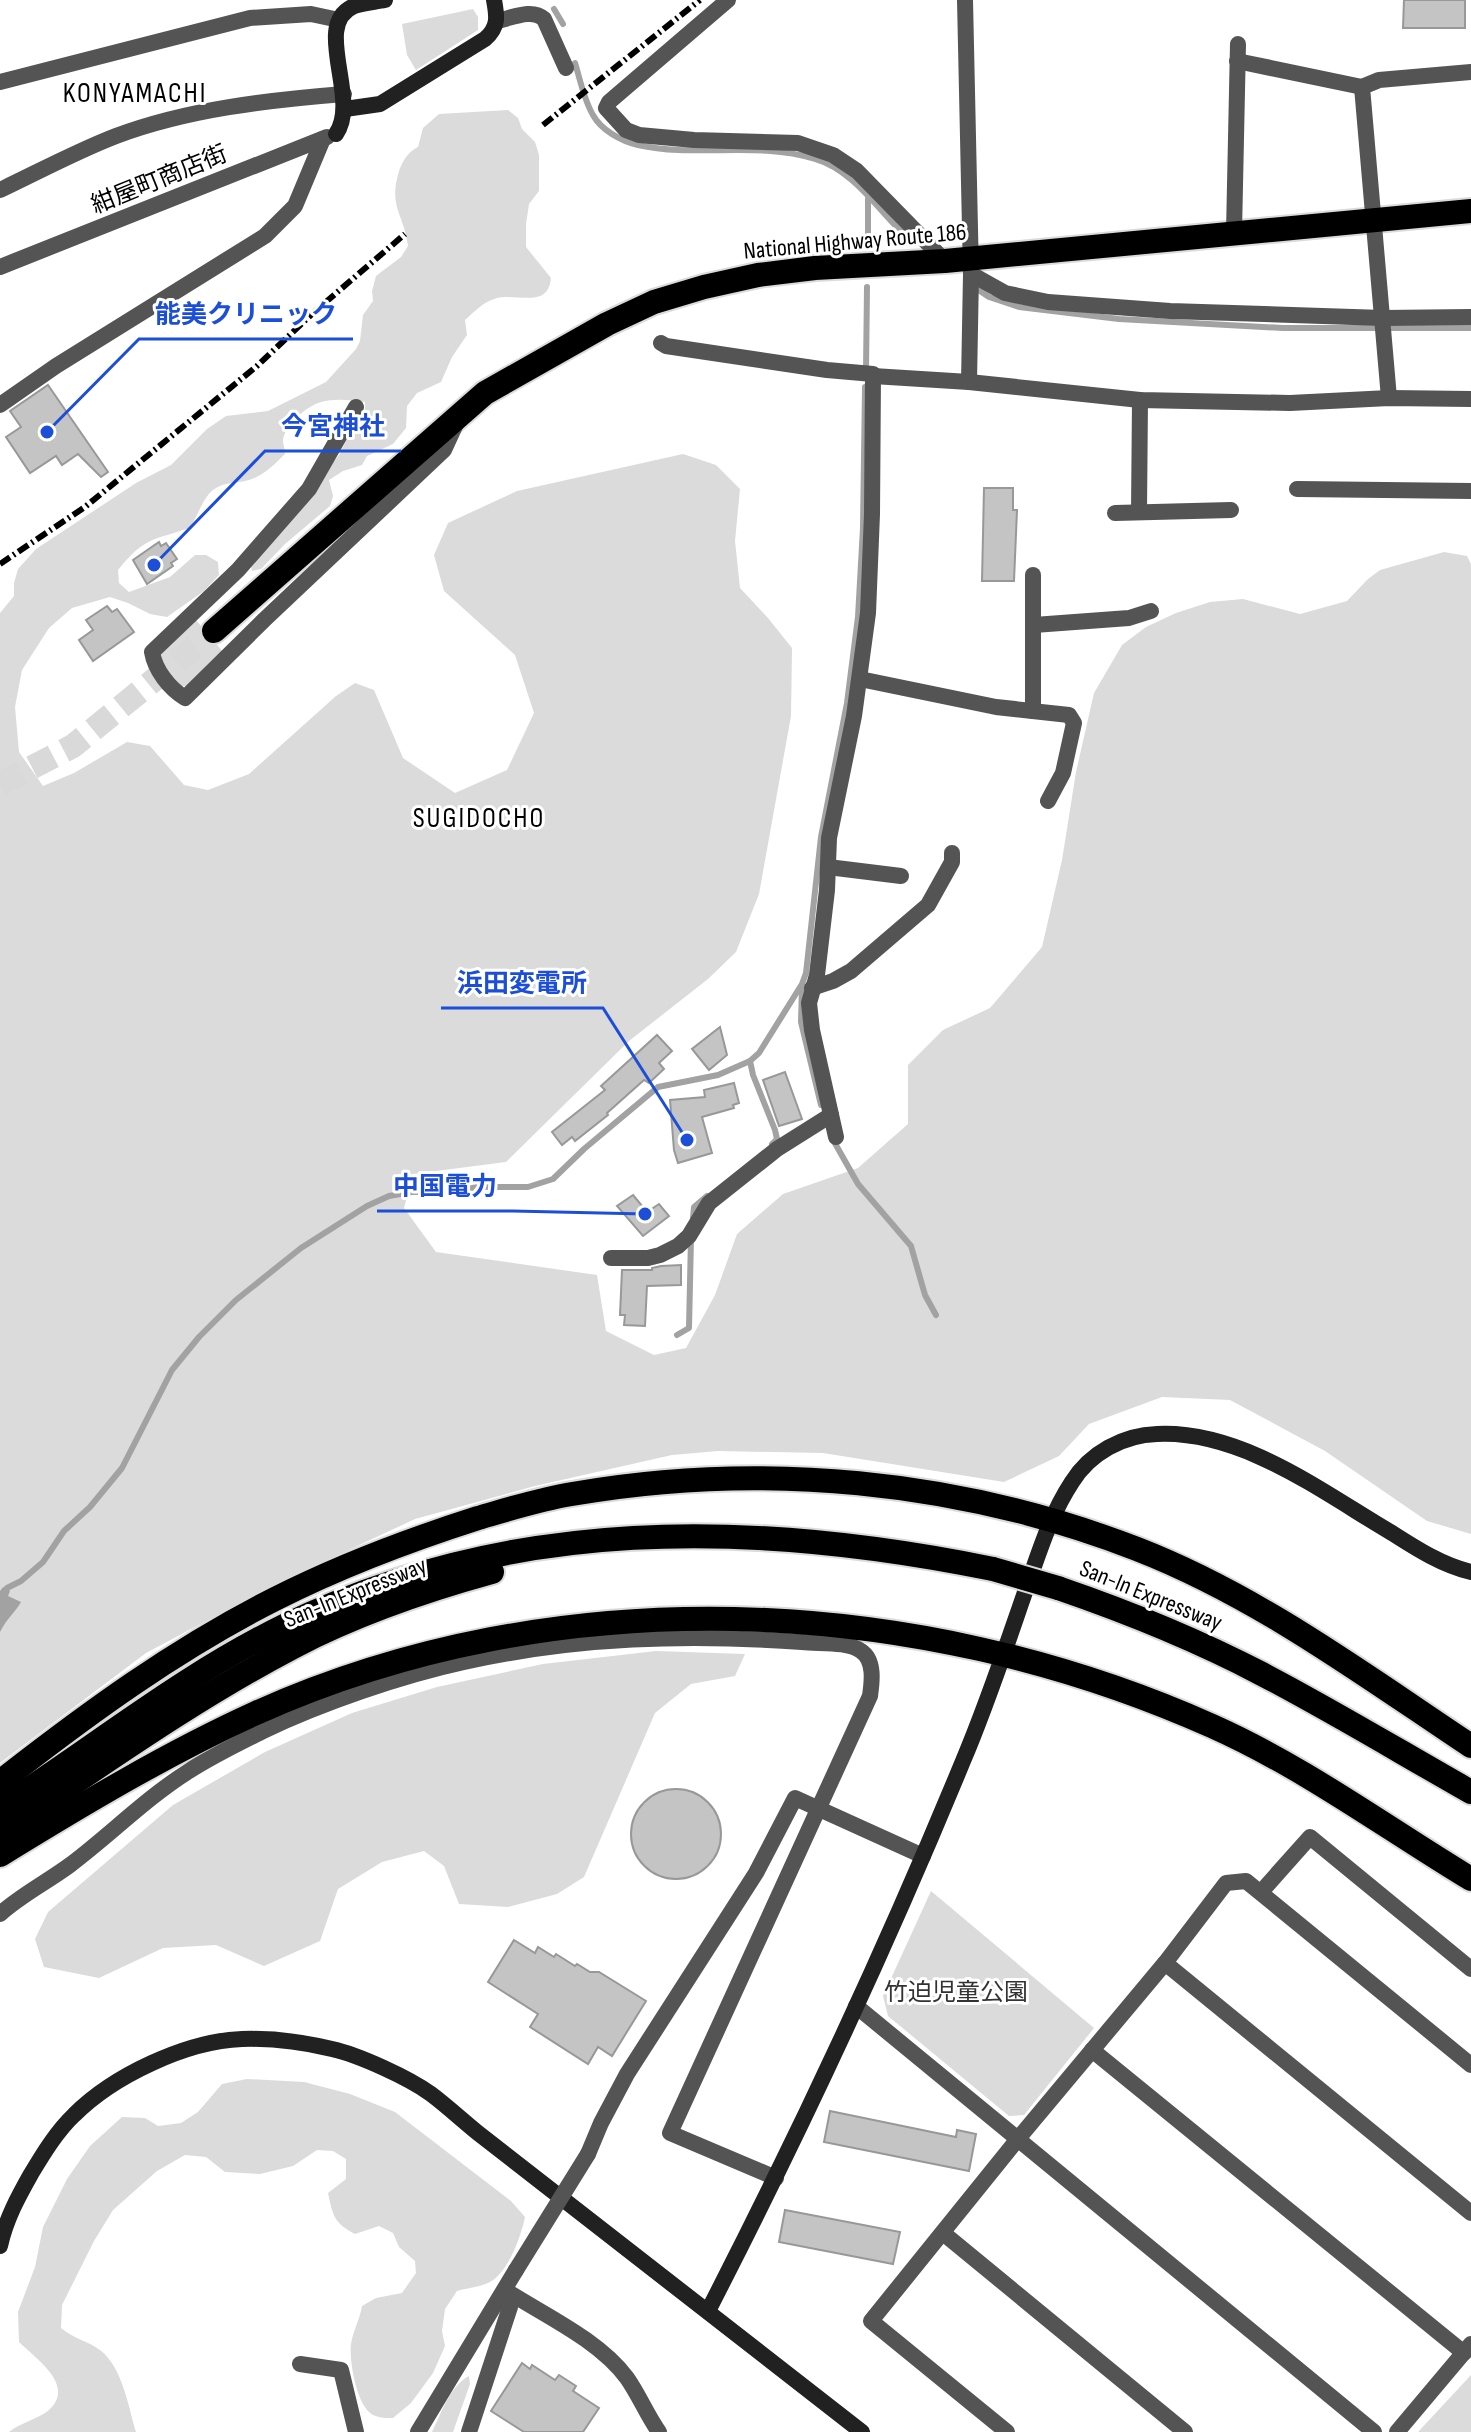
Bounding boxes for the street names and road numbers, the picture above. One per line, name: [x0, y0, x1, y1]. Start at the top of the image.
street label: 紺屋町商店街: [87, 139, 231, 220]
street label: National Highway Route 186: [742, 217, 968, 266]
street label: San-In Expressway: [280, 1551, 431, 1634]
street label: San-In Expressway: [1075, 1554, 1226, 1637]

